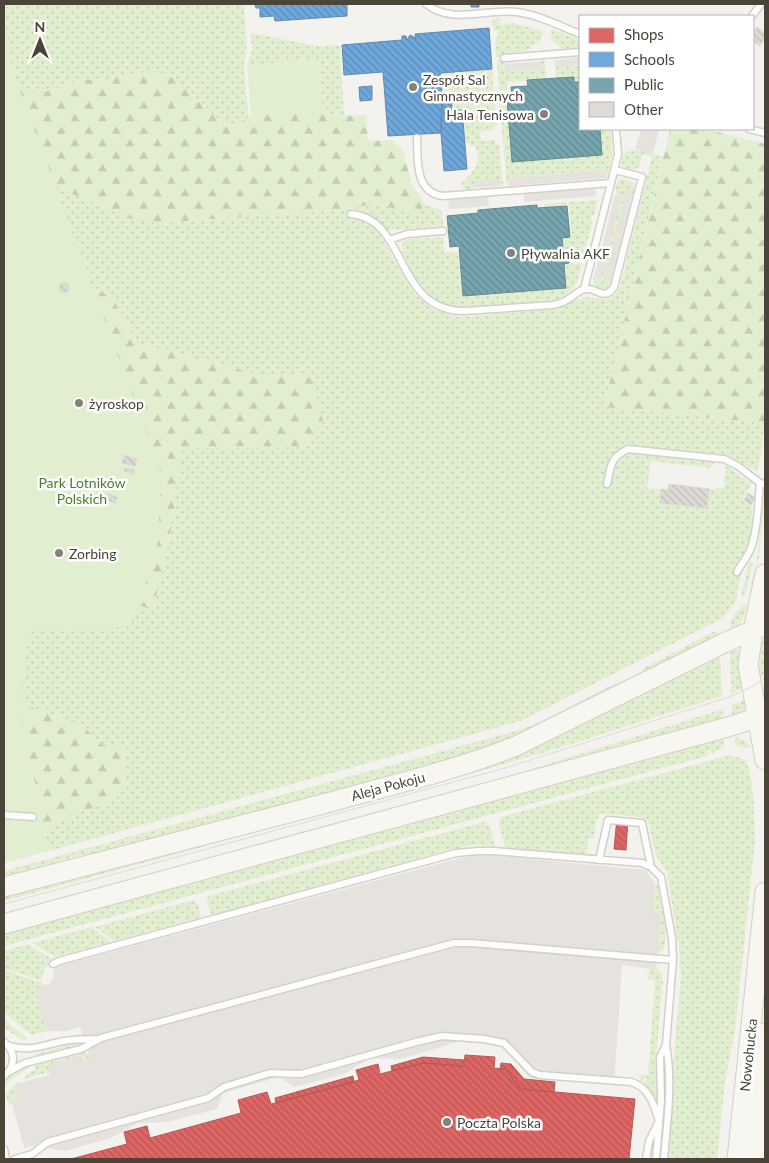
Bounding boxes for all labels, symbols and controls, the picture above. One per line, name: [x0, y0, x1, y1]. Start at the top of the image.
north arrow: [15, 15, 65, 65]
legend: [579, 15, 754, 130]
text: N: [35, 18, 45, 35]
text: Shops: [624, 25, 664, 43]
text: Schools: [624, 50, 675, 68]
place label: Zespół Sal Gimnastycznych: [423, 71, 523, 104]
text: Public: [624, 75, 664, 93]
marker: Zespół Sal Gimnastycznych: [407, 81, 419, 93]
text: Other: [624, 100, 664, 118]
place label: Hala Tenisowa: [446, 106, 534, 123]
marker: Hala Tenisowa: [538, 108, 550, 120]
place label: Pływalnia AKF: [521, 245, 610, 262]
marker: Pływalnia AKF: [505, 247, 517, 259]
place label: żyroskop: [89, 395, 144, 412]
marker: żyroskop: [73, 397, 85, 409]
park label: Park Lotników Polskich: [38, 474, 126, 507]
place label: Zorbing: [69, 545, 116, 562]
marker: Zorbing: [53, 547, 65, 559]
street label: Aleja Pokoju: [349, 768, 427, 804]
street label: Nowohucka: [736, 1018, 760, 1092]
place label: Poczta Polska: [457, 1114, 541, 1131]
marker: Poczta Polska: [441, 1116, 453, 1128]

